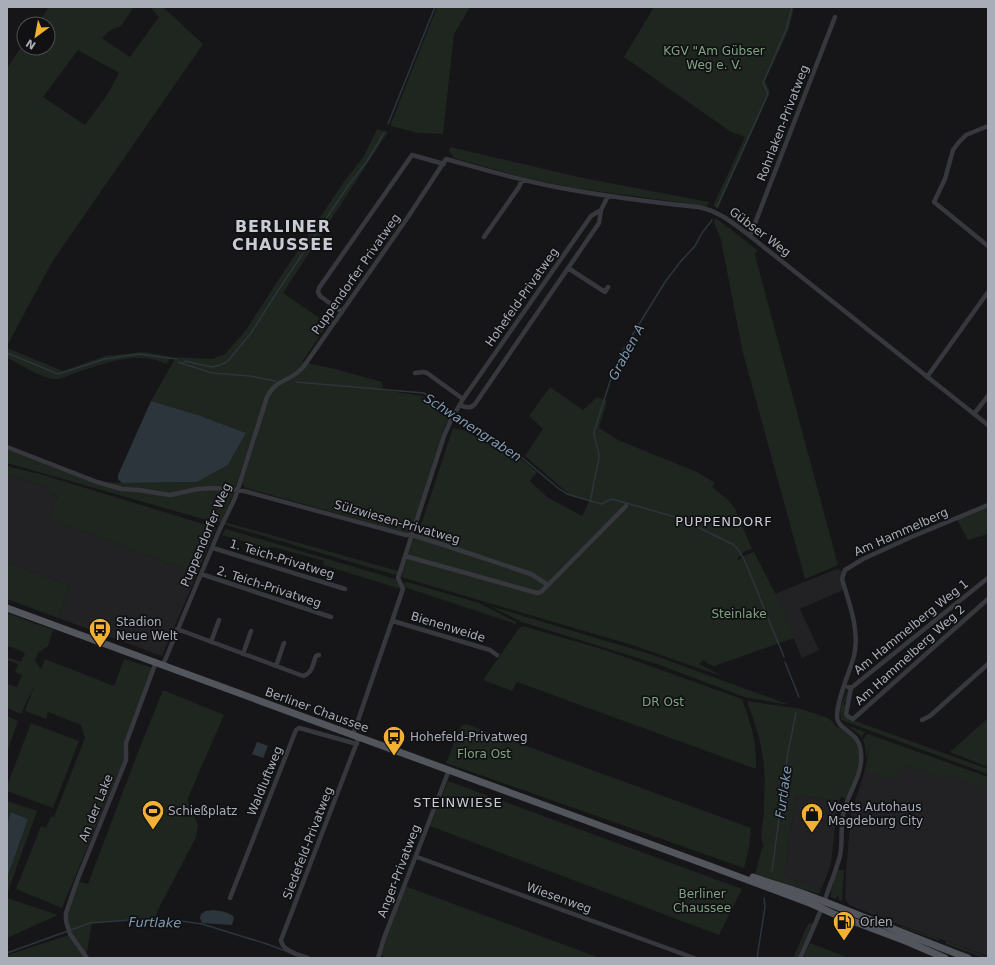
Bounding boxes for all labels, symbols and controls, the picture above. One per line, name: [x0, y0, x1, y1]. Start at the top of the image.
north arrow: [16, 16, 56, 56]
text: N: [24, 36, 38, 52]
park label: KGV "Am Gübser Weg e. V.: [663, 44, 765, 72]
street label: Rohrlaken-Privatweg: [754, 63, 812, 183]
street label: Gübser Weg: [727, 204, 793, 260]
street label: Puppendorfer Privatweg: [309, 211, 403, 337]
district label: BERLINER CHAUSSEE: [232, 217, 334, 254]
street label: Hohefeld-Privatweg: [483, 245, 561, 349]
water label: Graben A: [606, 322, 647, 383]
water label: Schwanengraben: [421, 390, 524, 464]
street label: Puppendorfer Weg: [178, 481, 234, 589]
street label: Sülzwiesen-Privatweg: [332, 497, 462, 547]
street label: Am Hammelberg: [852, 505, 950, 559]
district label: PUPPENDORF: [675, 514, 773, 529]
street label: 1. Teich-Privatweg: [228, 536, 336, 582]
street label: 2. Teich-Privatweg: [215, 563, 323, 611]
street label: Am Hammelberg Weg 1: [851, 577, 971, 677]
street label: Am Hammelberg Weg 2: [852, 602, 968, 708]
park label: Steinlake: [711, 607, 767, 621]
street label: Bienenweide: [409, 609, 487, 645]
place label: Stadion Neue Welt: [116, 615, 178, 643]
bus stop icon: Stadion Neue Welt: [87, 616, 113, 649]
street label: Berliner Chaussee: [263, 685, 371, 735]
park label: DR Ost: [642, 695, 684, 709]
bus stop icon: Hohefeld-Privatweg: [381, 724, 407, 757]
place label: Hohefeld-Privatweg: [410, 730, 528, 744]
street label: Waldluftweg: [245, 744, 285, 818]
park label: Flora Ost: [457, 747, 511, 761]
water label: Furtlake: [772, 765, 795, 819]
street label: An der Lake: [76, 772, 116, 844]
street label: Siedefeld-Privatweg: [280, 785, 336, 901]
district label: STEINWIESE: [413, 795, 503, 810]
sports icon: Schießplatz: [140, 798, 166, 831]
place label: Voets Autohaus Magdeburg City: [828, 800, 923, 828]
shop icon: Voets Autohaus Magdeburg City: [799, 801, 825, 834]
place label: Schießplatz: [168, 804, 237, 818]
street label: Anger-Privatweg: [375, 822, 423, 920]
street label: Wiesenweg: [524, 880, 594, 916]
park label: Berliner Chaussee: [673, 887, 731, 915]
fuel station icon: Orlen: [831, 909, 857, 942]
water label: Furtlake: [128, 915, 181, 930]
place label: Orlen: [860, 915, 893, 929]

